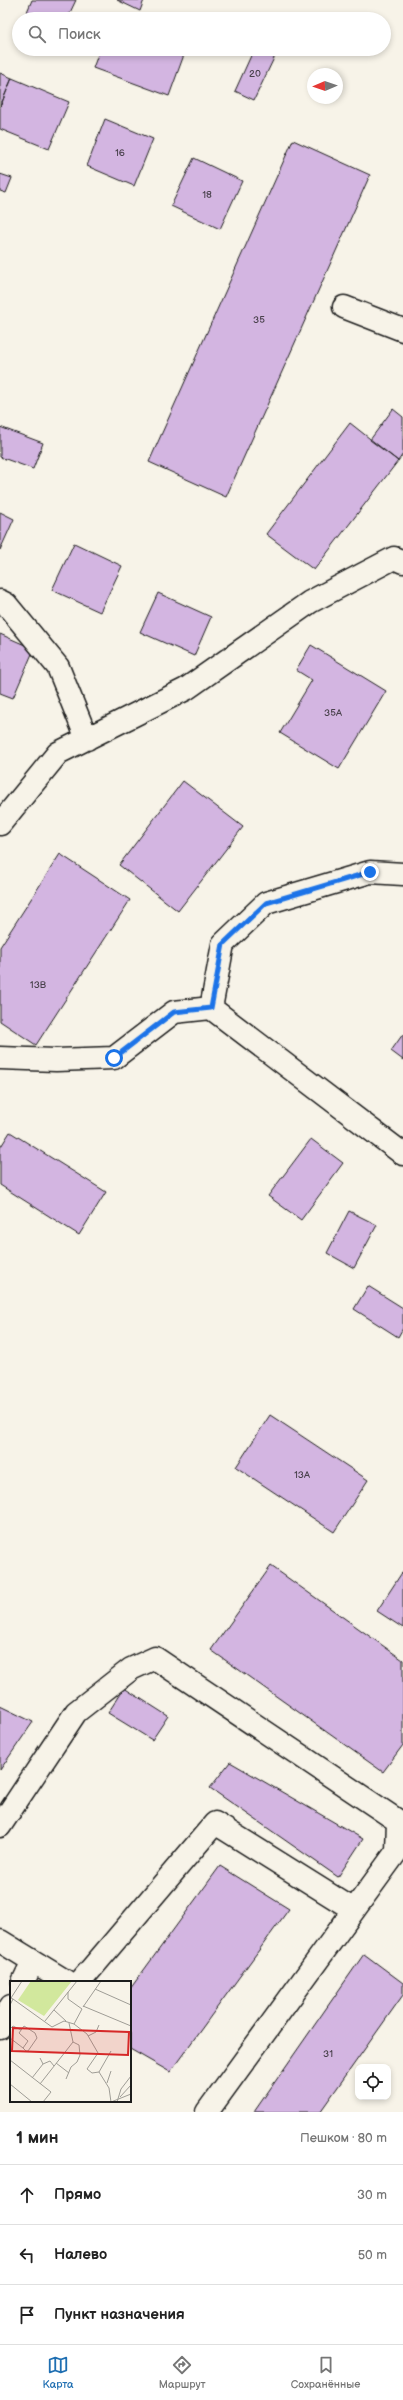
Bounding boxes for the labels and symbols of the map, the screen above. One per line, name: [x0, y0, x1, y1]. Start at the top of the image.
house number: 20: [249, 68, 261, 80]
north arrow: [307, 68, 343, 104]
house number: 16: [115, 147, 125, 159]
house number: 18: [202, 189, 212, 201]
house number: 35: [253, 314, 265, 326]
house number: 35А: [324, 707, 343, 719]
route end: [361, 863, 379, 881]
house number: 13В: [30, 979, 47, 991]
route start: [105, 1049, 123, 1067]
house number: 13А: [294, 1469, 311, 1481]
inset map: [10, 1981, 131, 2102]
house number: 31: [323, 2048, 333, 2060]

